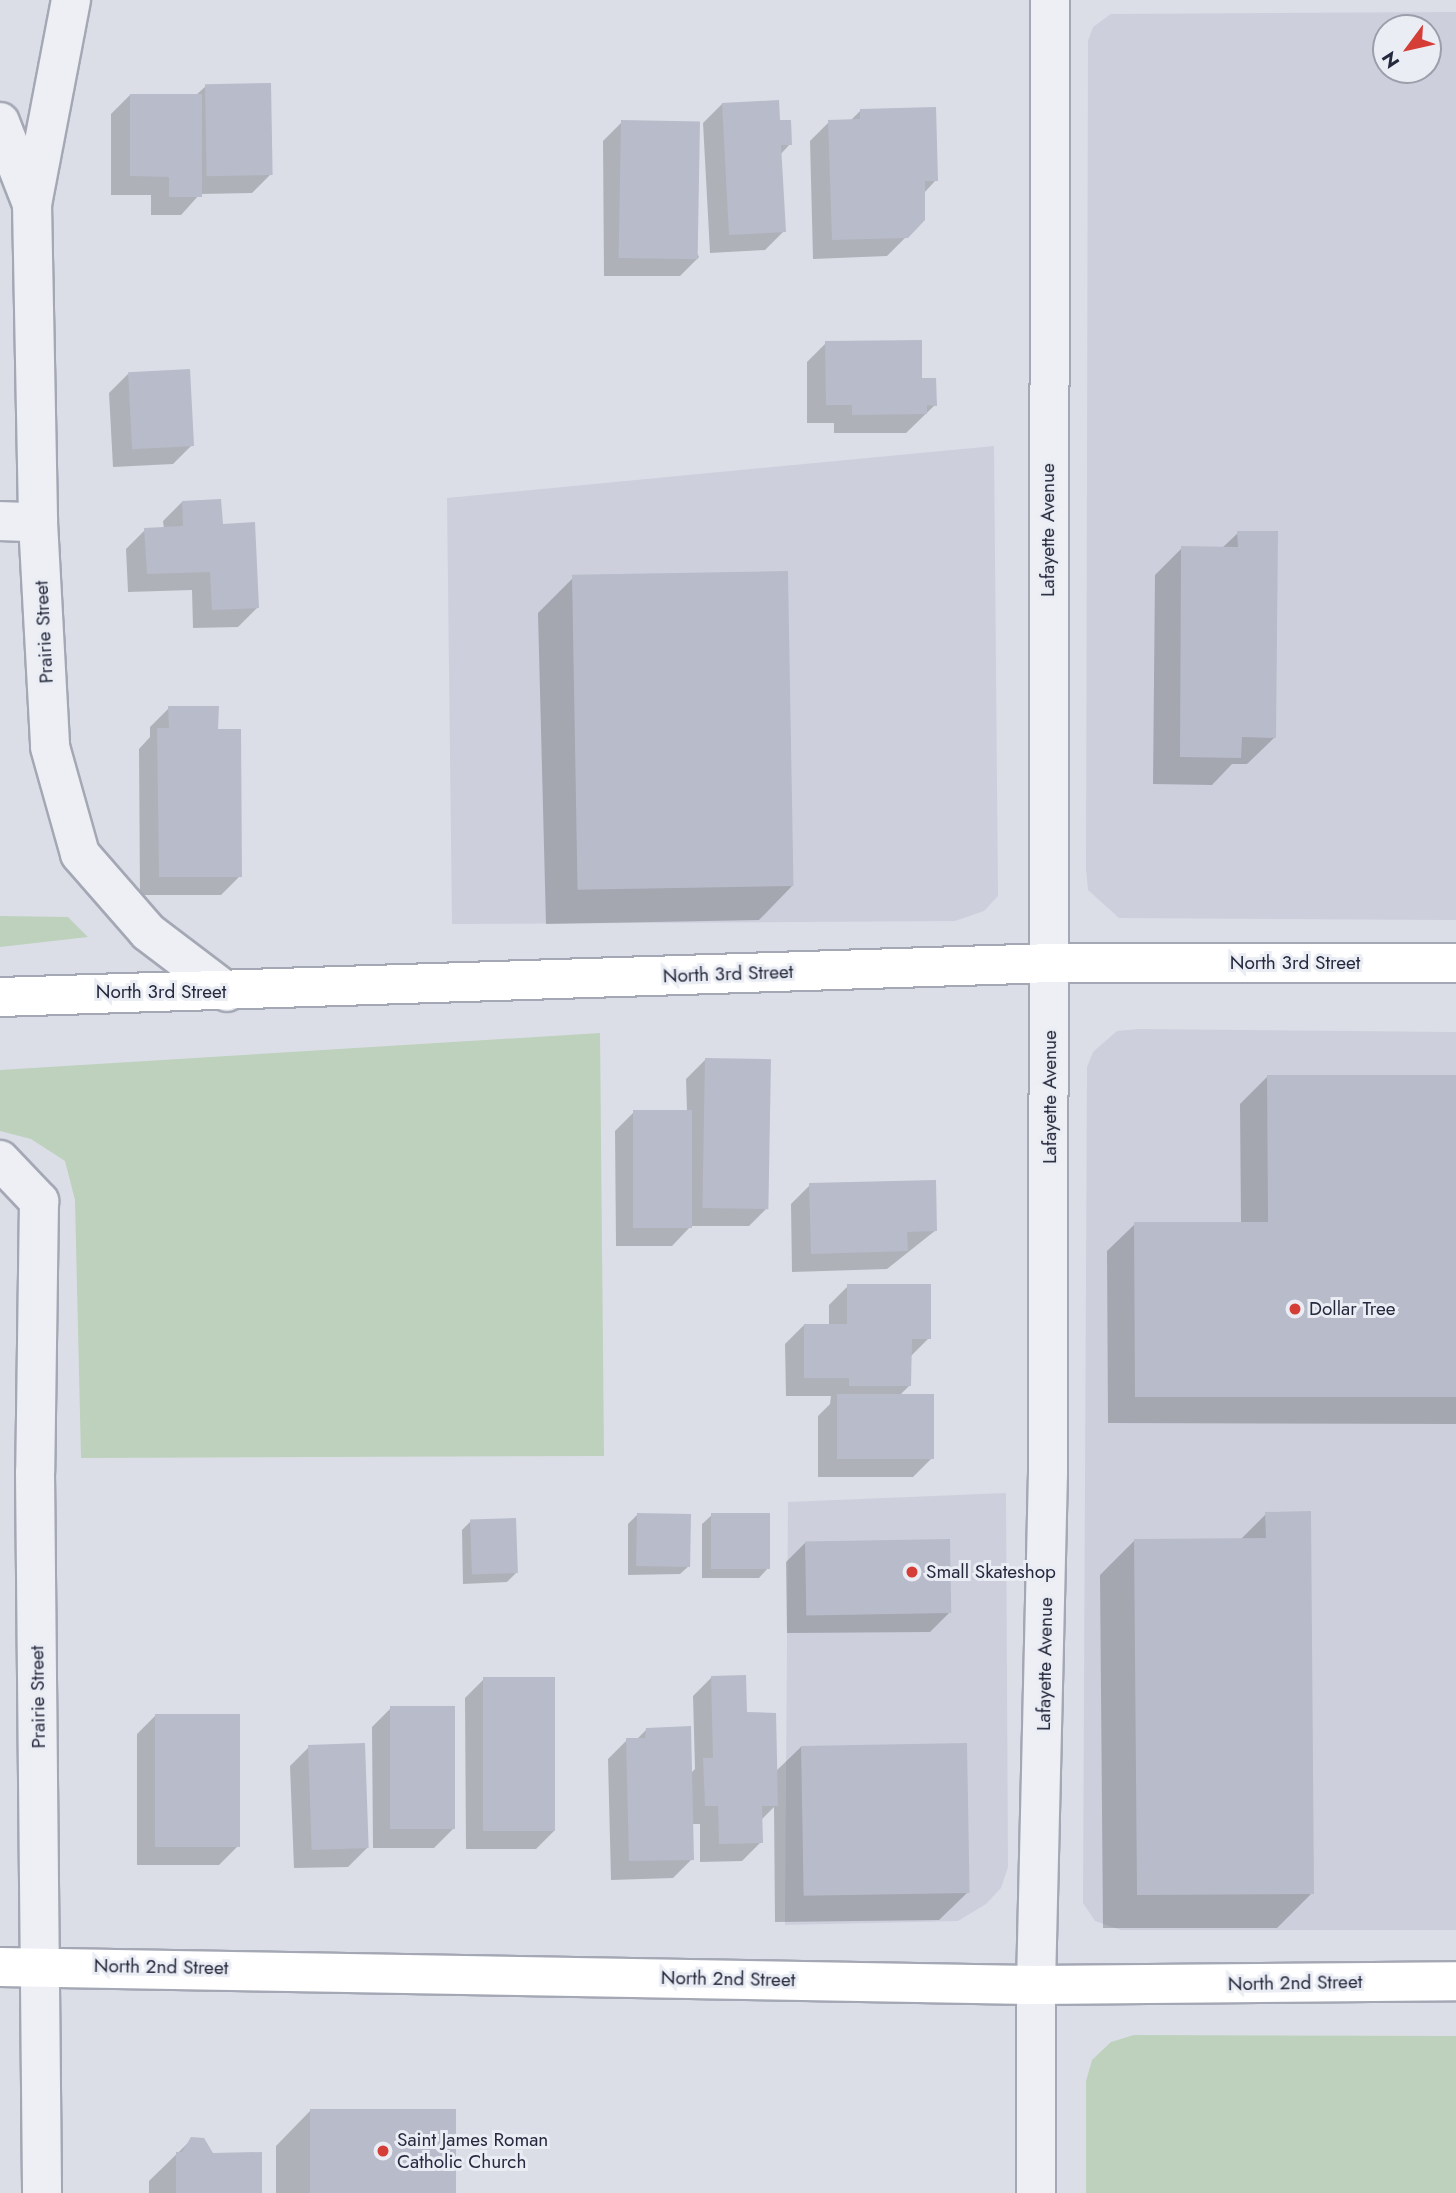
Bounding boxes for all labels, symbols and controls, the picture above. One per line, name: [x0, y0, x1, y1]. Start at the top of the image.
north arrow: [1372, 14, 1442, 84]
text: N: [1375, 46, 1406, 73]
street label: Lafayette Avenue: [1037, 463, 1059, 597]
street label: Prairie Street: [30, 580, 58, 684]
street label: North 3rd Street: [1230, 952, 1360, 974]
street label: North 3rd Street: [662, 960, 794, 988]
street label: North 3rd Street: [96, 981, 226, 1003]
street label: Lafayette Avenue: [1039, 1030, 1061, 1164]
place label: Dollar Tree: [1309, 1298, 1396, 1320]
marker: Dollar Tree: [1287, 1301, 1303, 1317]
place label: Small Skateshop: [926, 1561, 1056, 1583]
marker: Small Skateshop: [904, 1564, 920, 1580]
street label: Lafayette Avenue: [1032, 1597, 1058, 1731]
street label: Prairie Street: [26, 1645, 50, 1749]
street label: North 2nd Street: [94, 1954, 228, 1980]
street label: North 2nd Street: [661, 1966, 795, 1992]
street label: North 2nd Street: [1228, 1970, 1362, 1996]
place label: Saint James Roman Catholic Church: [397, 2129, 548, 2173]
marker: Saint James Roman Catholic Church: [375, 2143, 391, 2159]

